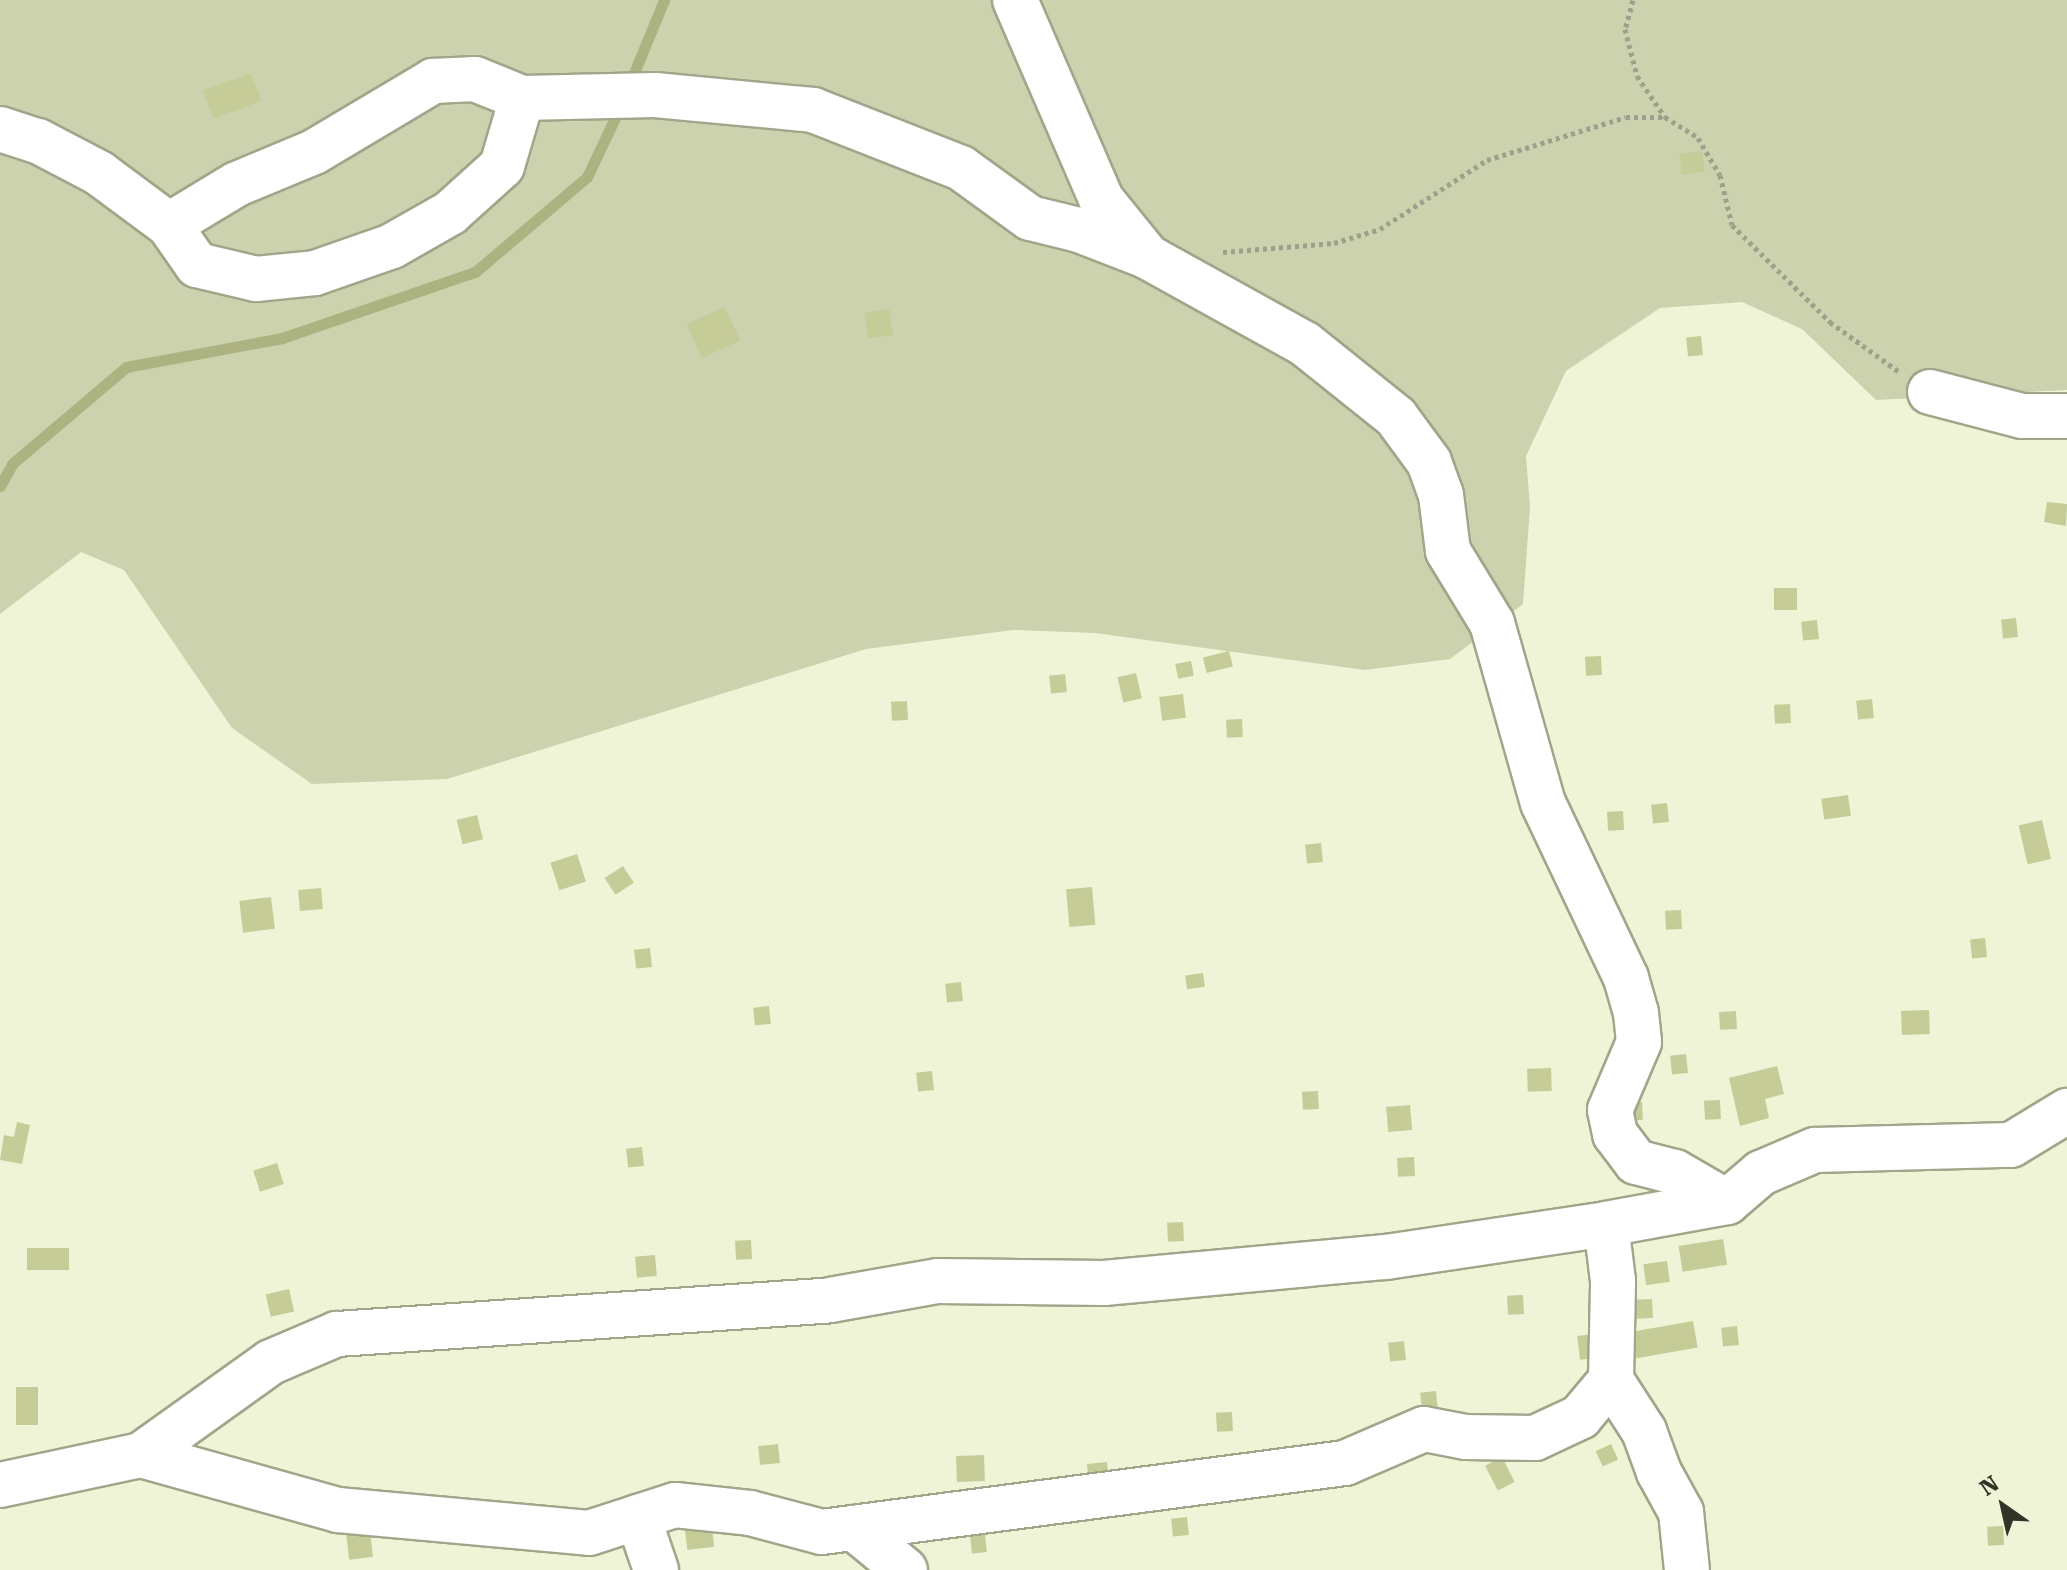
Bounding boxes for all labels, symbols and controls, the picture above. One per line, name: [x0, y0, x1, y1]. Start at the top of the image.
north arrow: [1963, 1466, 2043, 1546]
text: N: [1975, 1471, 2003, 1501]

